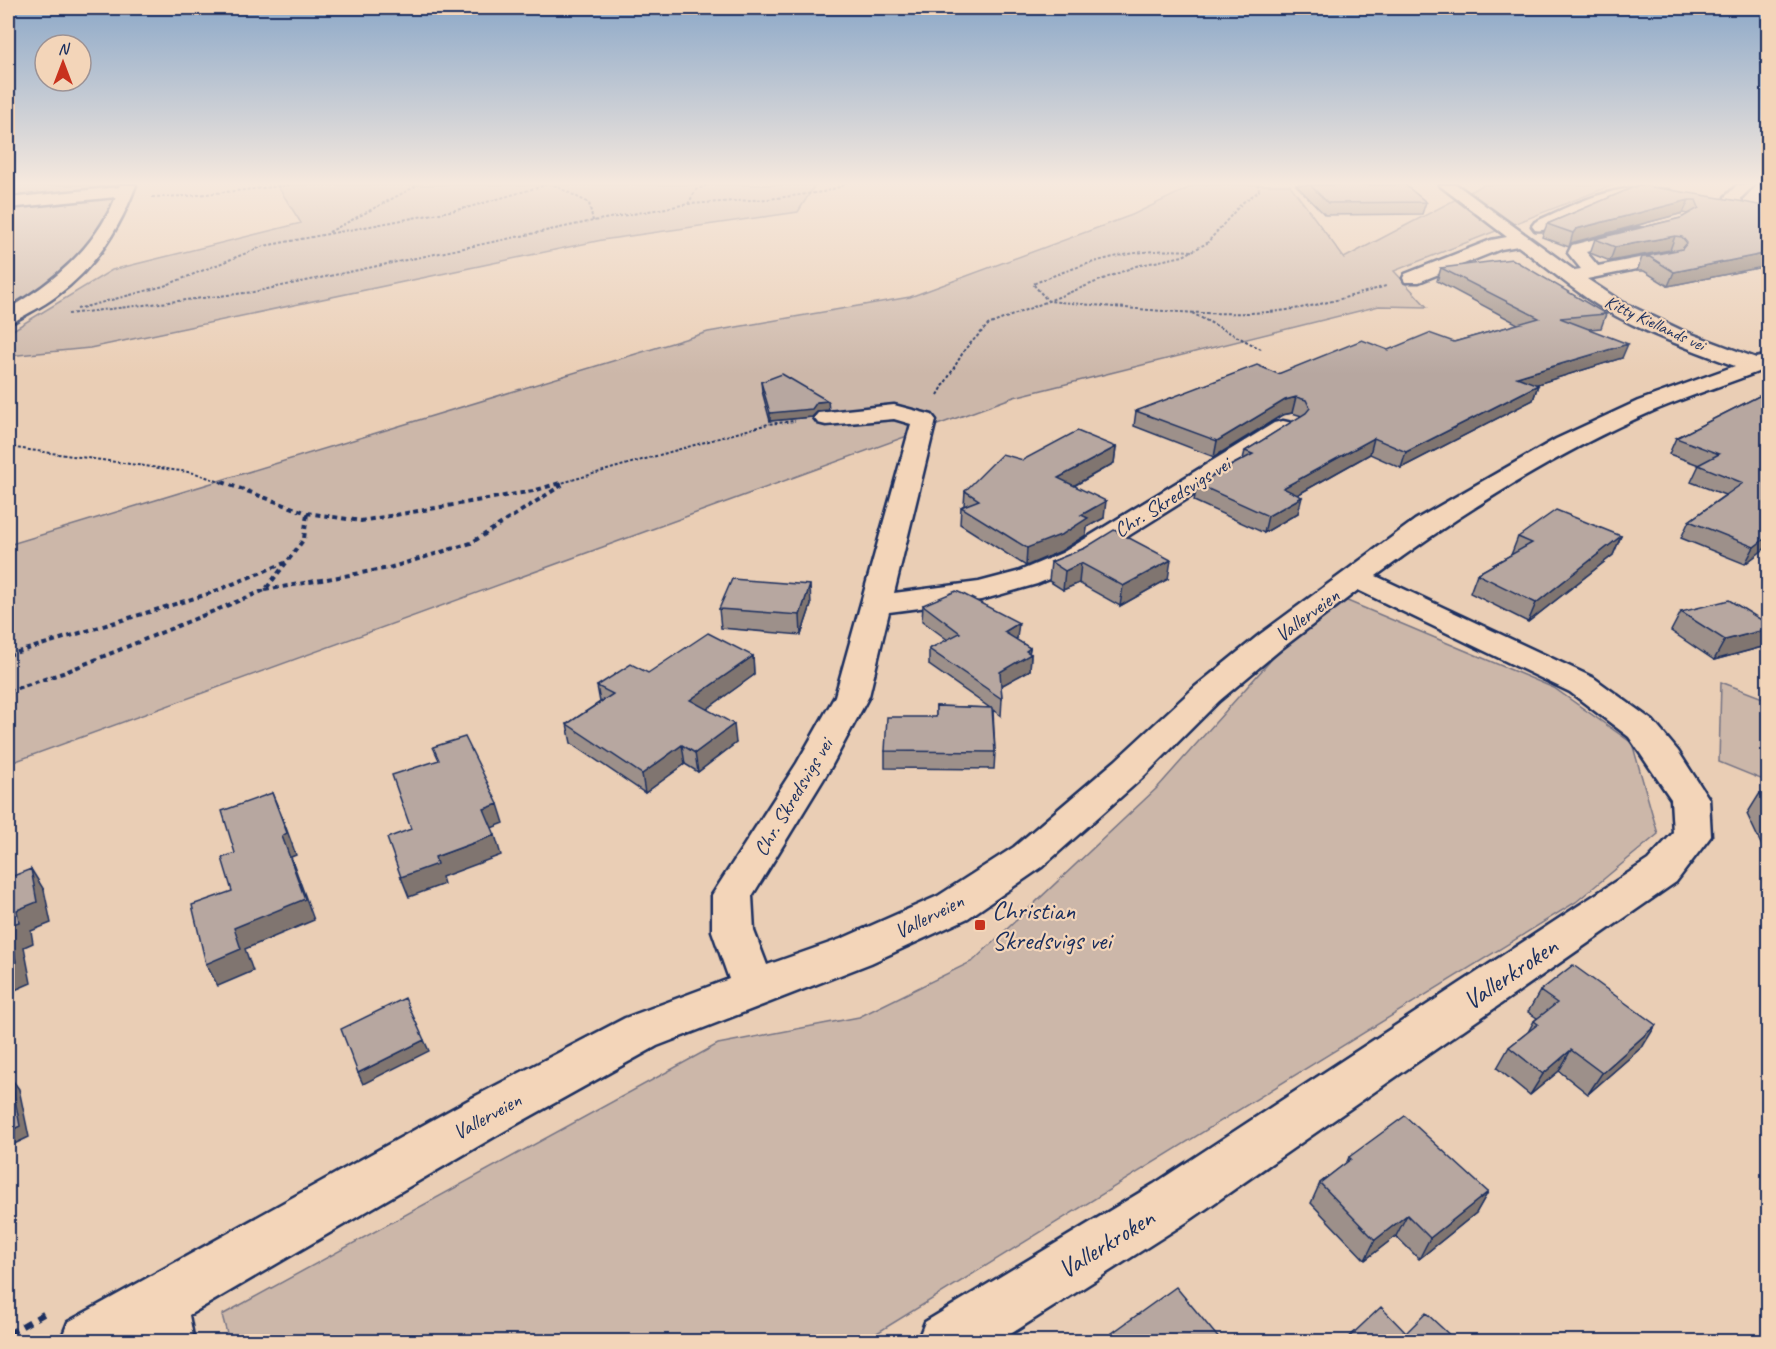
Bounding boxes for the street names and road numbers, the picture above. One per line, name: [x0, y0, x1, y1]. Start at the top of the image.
street label: Kitty Kiellands vei: [1601, 290, 1711, 357]
street label: Chr. Skredsvigs vei: [1109, 449, 1238, 543]
street label: Vallerveien: [1270, 582, 1345, 648]
street label: Chr. Skredsvigs vei: [748, 731, 840, 861]
street label: Vallerveien: [890, 887, 968, 944]
street label: Vallerkroken: [1457, 929, 1565, 1017]
street label: Vallerveien: [448, 1086, 526, 1145]
street label: Vallerkroken: [1052, 1200, 1162, 1286]

